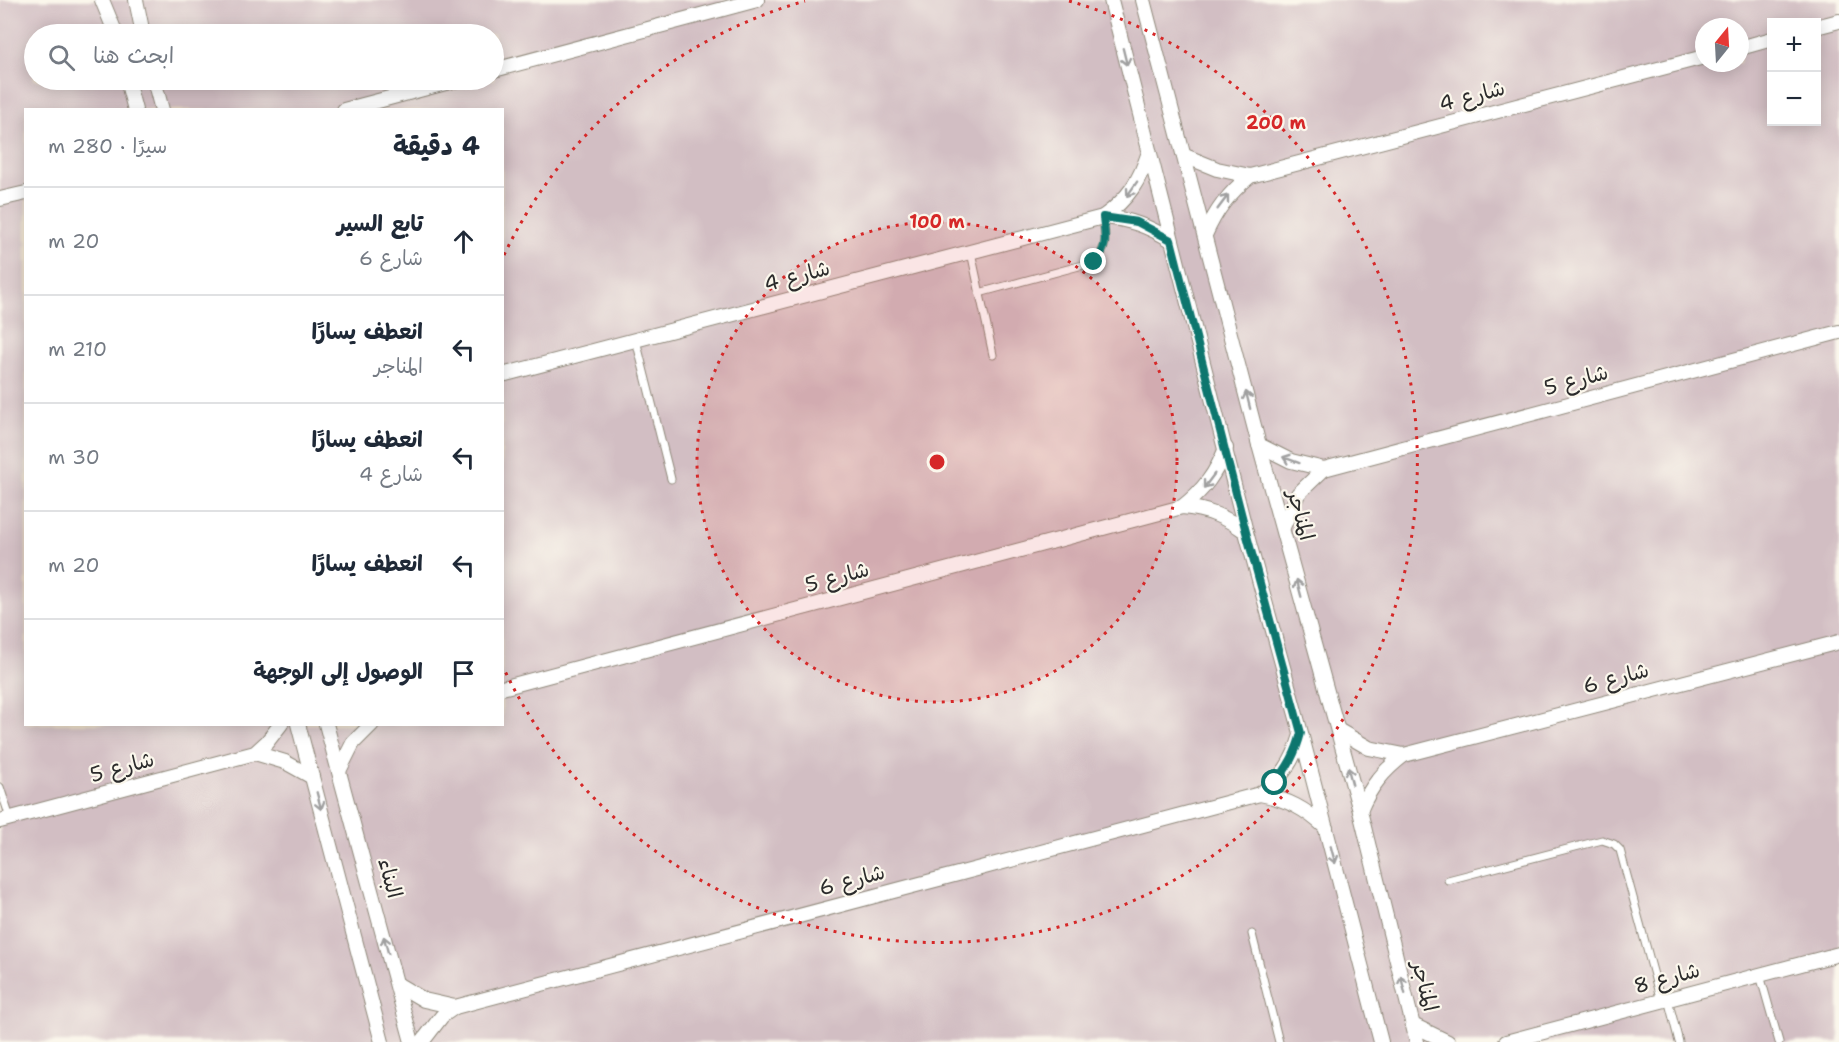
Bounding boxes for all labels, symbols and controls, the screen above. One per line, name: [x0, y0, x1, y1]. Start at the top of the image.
north arrow: [1695, 18, 1749, 72]
map controls: [1767, 18, 1821, 126]
button: +: [1767, 18, 1821, 72]
search box: [24, 24, 504, 90]
icon: search: [45, 41, 78, 74]
text: ابحث هنا: [93, 41, 174, 70]
one-way arrow: [1120, 47, 1131, 66]
button: −: [1767, 72, 1821, 126]
street label: شارع 4: [1436, 74, 1508, 119]
text: 200 m: [1246, 111, 1307, 135]
text: 4 دقيقة: [393, 128, 480, 163]
text: سيرًا · 280 m: [48, 133, 167, 159]
one-way arrow: [1126, 180, 1138, 196]
one-way arrow: [1217, 195, 1230, 211]
text: تابع السير: [337, 209, 423, 238]
text: 100 m: [909, 210, 965, 234]
icon: ahead: [447, 225, 480, 258]
text: 20 m: [48, 228, 99, 254]
text: شارع 6: [359, 245, 423, 271]
route end: [1080, 248, 1106, 274]
street label: شارع 4: [761, 254, 833, 299]
text: انعطف يسارًا: [311, 317, 423, 346]
icon: left: [447, 333, 480, 366]
text: 210 m: [48, 336, 107, 362]
text: المناجر: [374, 353, 423, 379]
street label: شارع 5: [1541, 358, 1612, 403]
one-way arrow: [1241, 390, 1253, 409]
text: انعطف يسارًا: [311, 425, 423, 454]
icon: left: [447, 441, 480, 474]
text: 30 m: [48, 444, 100, 470]
centre of rings: [927, 452, 947, 472]
one-way arrow: [1282, 454, 1301, 465]
text: شارع 4: [359, 461, 423, 487]
one-way arrow: [1202, 472, 1215, 488]
street label: المناجر: [1280, 485, 1321, 543]
text: انعطف يسارًا: [311, 549, 423, 578]
icon: left: [447, 549, 480, 582]
text: 20 m: [48, 552, 99, 578]
street label: شارع 5: [802, 555, 873, 600]
one-way arrow: [1293, 579, 1304, 598]
street label: شارع 6: [1580, 656, 1652, 701]
text: الوصول إلى الوجهة: [253, 657, 423, 686]
icon: arrive: [447, 657, 480, 690]
street label: شارع 5: [87, 745, 158, 790]
one-way arrow: [1344, 767, 1355, 786]
route start: [1261, 769, 1287, 795]
one-way arrow: [313, 791, 325, 810]
one-way arrow: [1327, 845, 1339, 864]
street label: البناء: [371, 855, 409, 901]
street label: شارع 6: [816, 858, 888, 903]
one-way arrow: [380, 936, 391, 955]
street label: المناجر: [1405, 956, 1445, 1014]
street label: شارع 8: [1631, 956, 1703, 1001]
one-way arrow: [1396, 976, 1408, 995]

